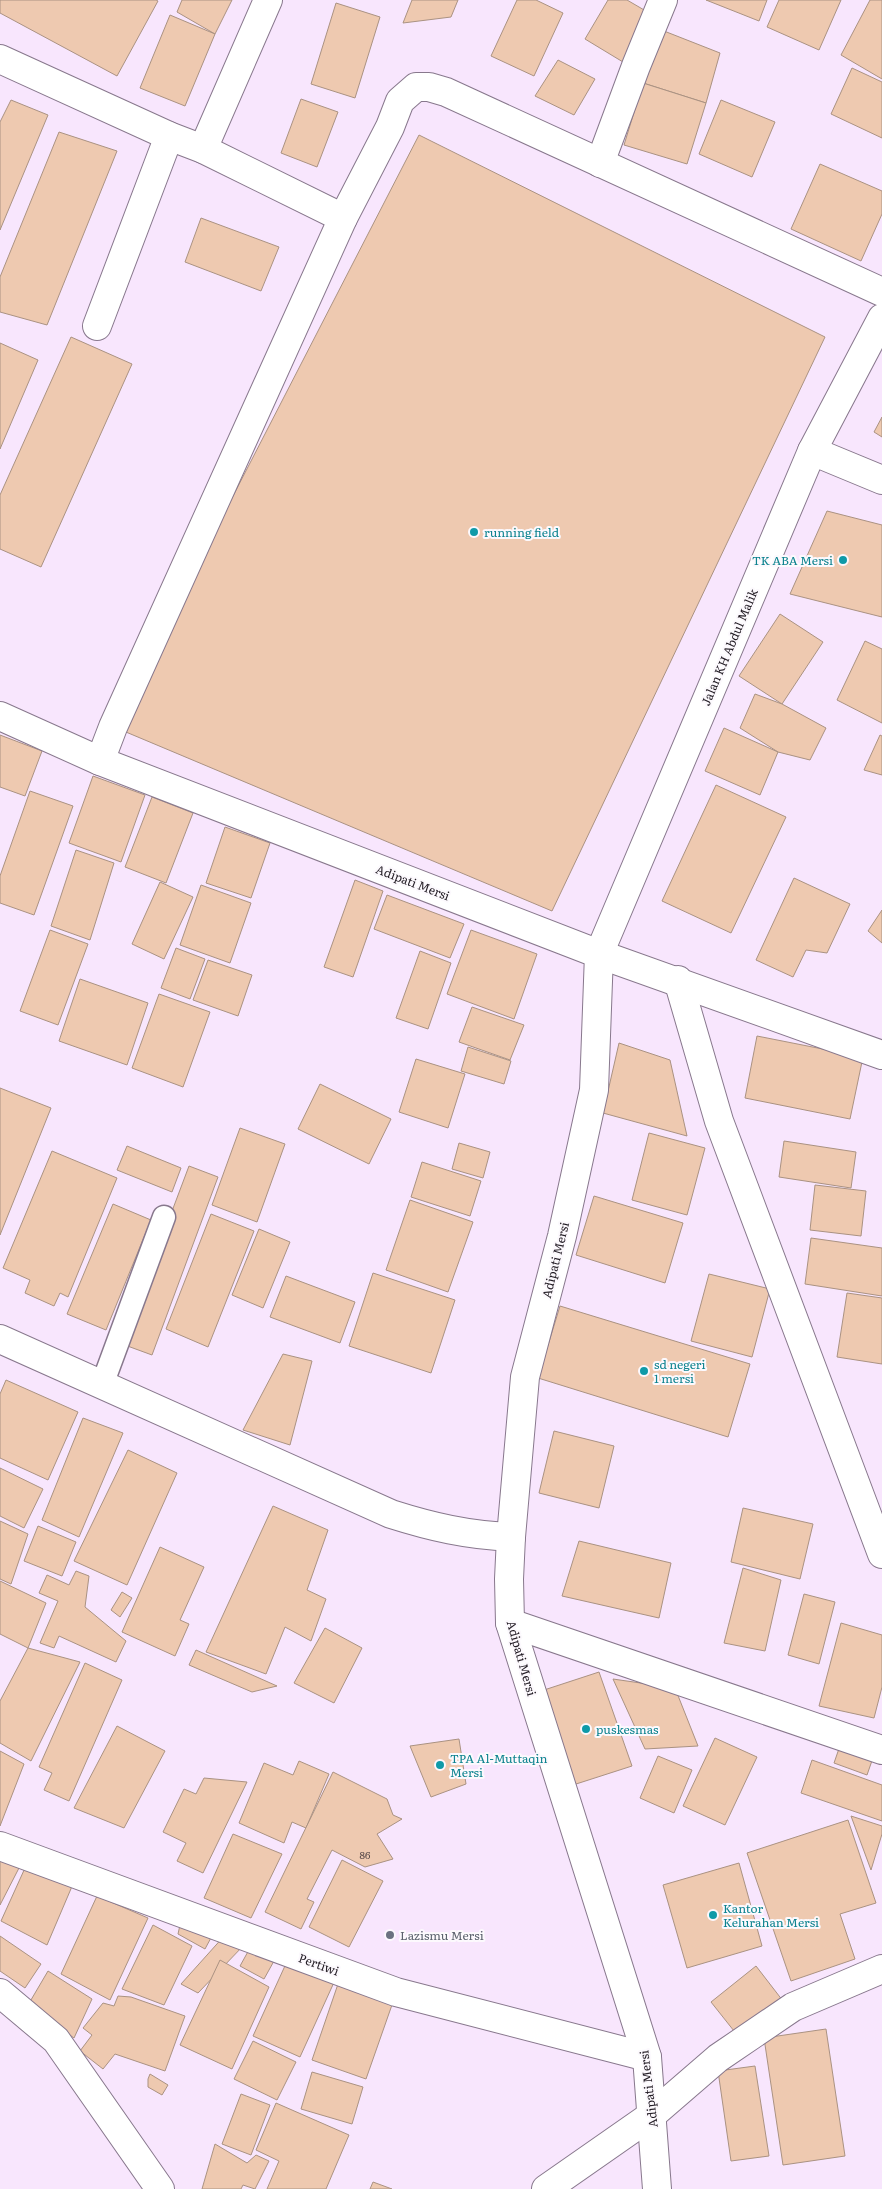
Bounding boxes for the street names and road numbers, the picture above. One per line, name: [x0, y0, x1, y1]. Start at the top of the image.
street label: Jalan KH Abdul Malik: [696, 585, 762, 708]
street label: Adipati Mersi: [373, 860, 453, 904]
street label: Adipati Mersi: [537, 1220, 573, 1300]
street label: Adipati Mersi: [503, 1618, 541, 1698]
street label: Pertiwi: [296, 1948, 342, 1980]
street label: Adipati Mersi: [634, 2049, 662, 2129]

